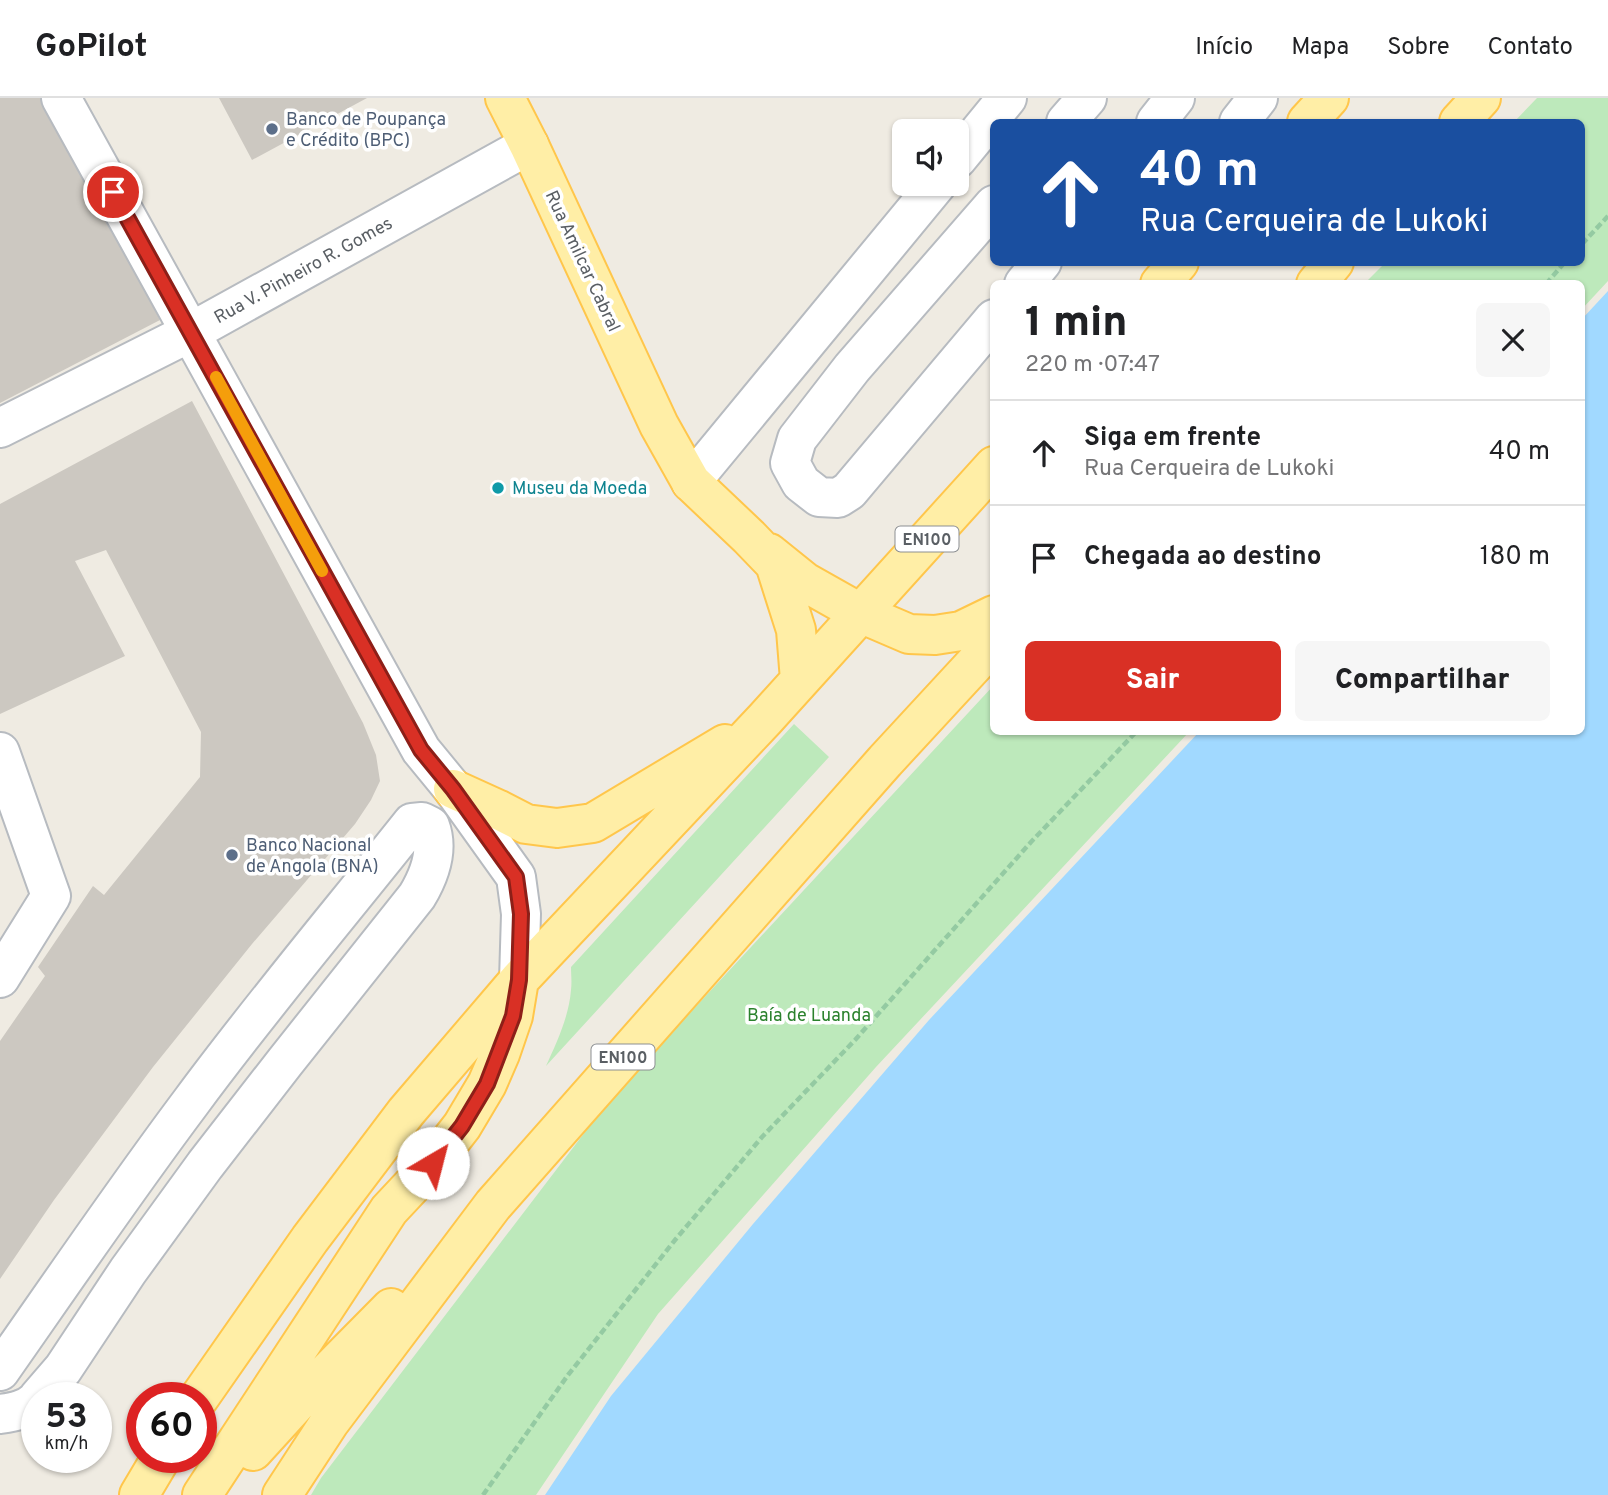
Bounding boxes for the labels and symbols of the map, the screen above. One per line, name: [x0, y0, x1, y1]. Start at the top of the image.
place label: Banco de Poupança e Crédito (BPC): [286, 109, 446, 153]
marker: Banco de Poupança e Crédito (BPC): [264, 121, 280, 137]
pin: [83, 162, 143, 222]
street label: Rua Amilcar Cabral: [539, 187, 624, 336]
street label: Rua V. Pinheiro R. Gomes: [210, 213, 397, 330]
place label: Museu da Moeda: [512, 478, 647, 501]
marker: Museu da Moeda: [490, 480, 506, 496]
road number: EN100: [895, 526, 958, 552]
place label: Banco Nacional de Angola (BNA): [246, 835, 379, 879]
marker: Banco Nacional de Angola (BNA): [224, 847, 240, 863]
park label: Baía de Luanda: [747, 1005, 871, 1028]
road number: EN100: [592, 1044, 654, 1070]
position arrow: [396, 1126, 470, 1200]
speed limit sign: 60: [126, 1382, 217, 1473]

